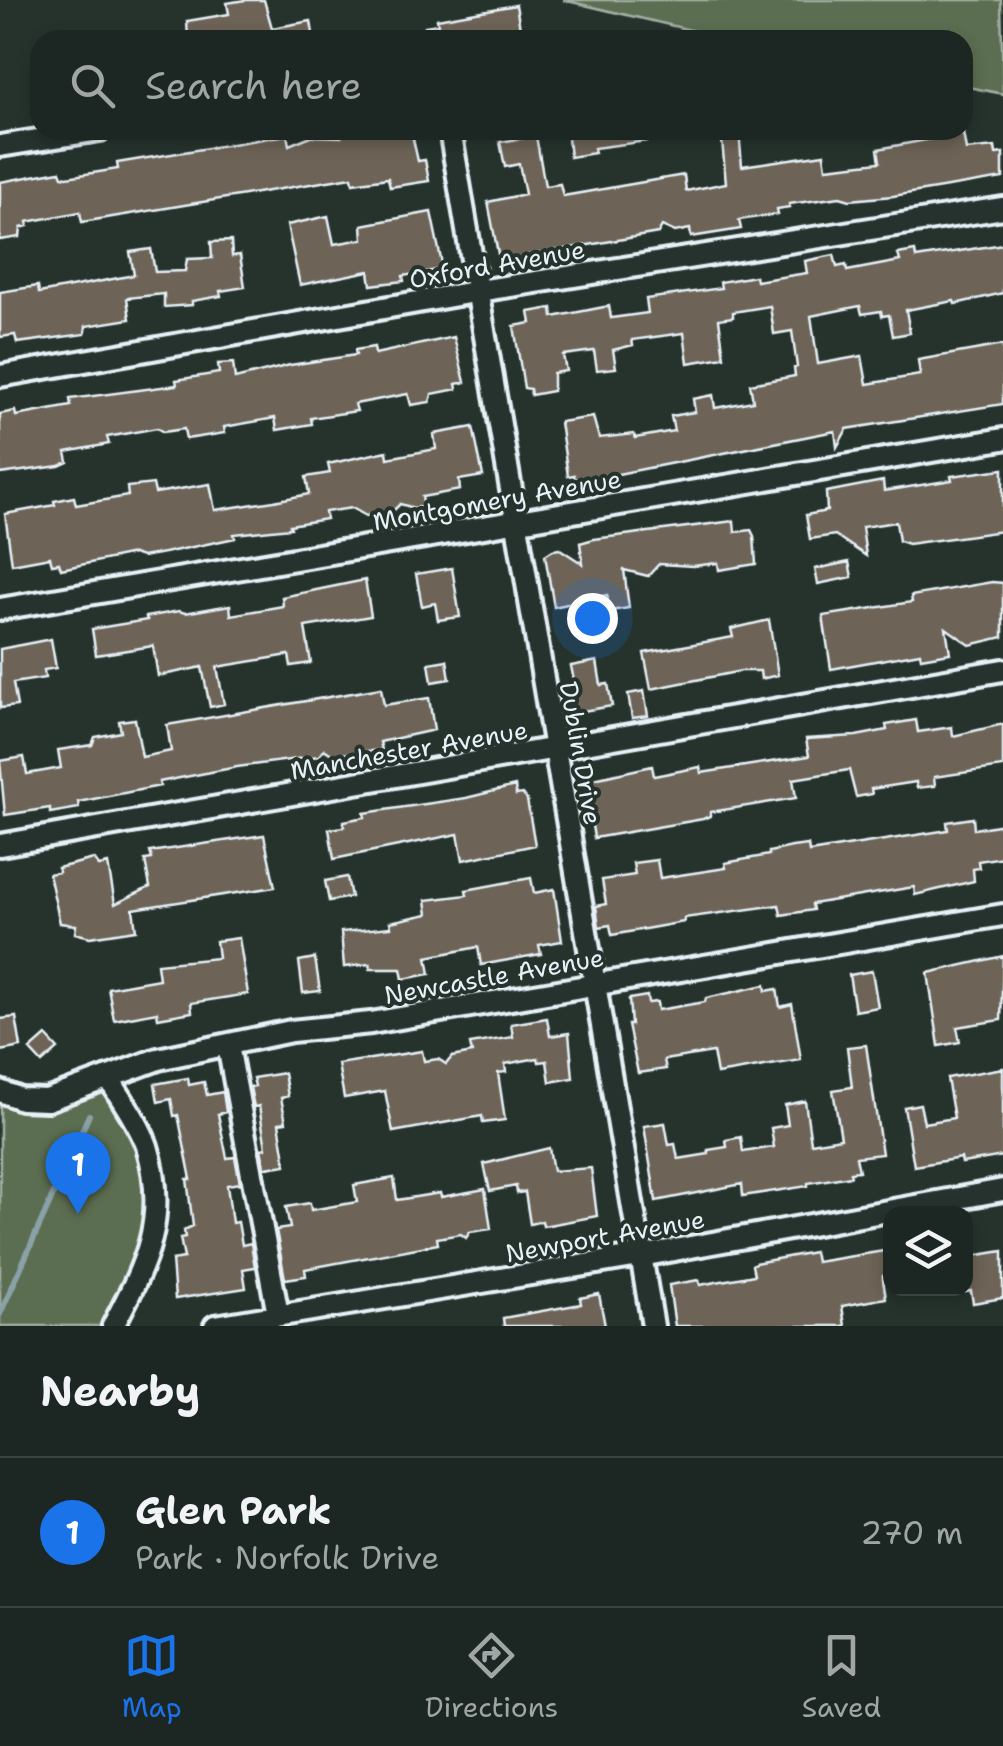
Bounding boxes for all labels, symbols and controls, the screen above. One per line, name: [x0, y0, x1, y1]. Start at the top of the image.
search box: [30, 30, 973, 140]
icon: search: [65, 58, 120, 113]
text: Search here: [145, 60, 362, 111]
street label: Oxford Avenue: [406, 232, 588, 296]
street label: Montgomery Avenue: [370, 461, 624, 539]
your location: [567, 593, 618, 644]
street label: Dublin Drive: [552, 679, 610, 827]
street label: Manchester Avenue: [288, 712, 530, 788]
street label: Newcastle Avenue: [382, 940, 606, 1012]
pin: 1: [46, 1132, 110, 1214]
street label: Newport Avenue: [503, 1202, 707, 1270]
map controls: [883, 1206, 973, 1296]
button: layers: [883, 1206, 973, 1296]
text: Nearby: [40, 1363, 200, 1419]
text: Glen Park: [135, 1485, 331, 1536]
text: 1: [65, 1511, 80, 1554]
text: 270 m: [860, 1511, 963, 1554]
text: Park · Norfolk Drive: [135, 1536, 439, 1579]
tab: Map: [122, 1628, 182, 1726]
tab: Directions: [425, 1628, 558, 1726]
tab: Saved: [802, 1628, 881, 1726]

